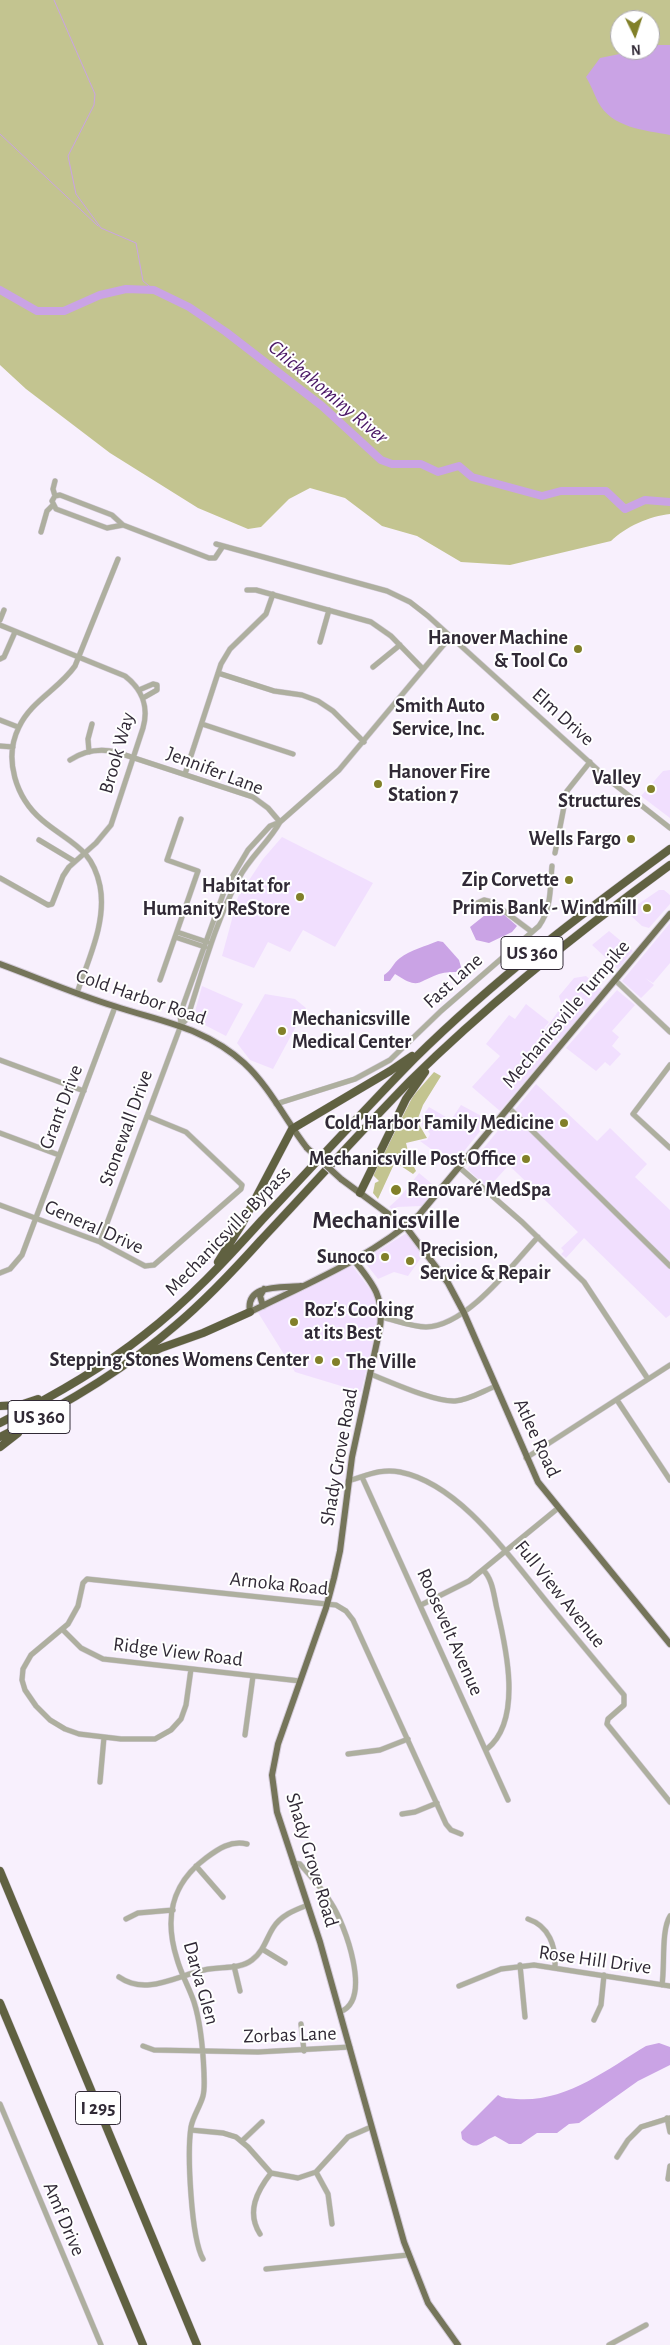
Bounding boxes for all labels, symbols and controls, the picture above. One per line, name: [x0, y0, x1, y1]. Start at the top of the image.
north arrow: [610, 10, 660, 60]
text: N: [631, 42, 641, 56]
water label: Chickahominy River: [263, 335, 393, 449]
place label: Hanover Machine & Tool Co: [428, 626, 568, 673]
marker: Hanover Machine & Tool Co: [572, 643, 584, 655]
street label: Elm Drive: [527, 683, 599, 751]
place label: Smith Auto Service, Inc.: [392, 694, 485, 741]
street label: Brook Way: [94, 710, 140, 796]
marker: Smith Auto Service, Inc.: [489, 711, 501, 723]
street label: Jennifer Lane: [163, 742, 267, 800]
place label: Hanover Fire Station 7: [388, 760, 490, 807]
place label: Valley Structures: [558, 766, 641, 813]
marker: Hanover Fire Station 7: [372, 778, 384, 790]
marker: Valley Structures: [645, 783, 657, 795]
place label: Wells Fargo: [529, 827, 621, 851]
marker: Wells Fargo: [625, 833, 637, 845]
place label: Zip Corvette: [462, 868, 559, 892]
place label: Habitat for Humanity ReStore: [142, 874, 290, 921]
marker: Zip Corvette: [563, 874, 575, 886]
marker: Habitat for Humanity ReStore: [294, 891, 306, 903]
place label: Primis Bank - Windmill: [452, 896, 637, 920]
marker: Primis Bank - Windmill: [641, 902, 653, 914]
street label: Mechanicsville Turnpike: [497, 935, 635, 1093]
road number: US 360: [501, 936, 563, 970]
street label: Fast Lane: [418, 948, 488, 1014]
street label: Cold Harbor Road: [72, 963, 210, 1031]
place label: Mechanicsville Medical Center: [292, 1007, 411, 1054]
marker: Mechanicsville Medical Center: [276, 1025, 288, 1037]
street label: Grant Drive: [34, 1061, 88, 1153]
street label: Stonewall Drive: [94, 1067, 158, 1189]
place label: Cold Harbor Family Medicine: [325, 1111, 554, 1135]
marker: Cold Harbor Family Medicine: [558, 1117, 570, 1129]
place label: Mechanicsville Post Office: [309, 1147, 516, 1171]
marker: Mechanicsville Post Office: [520, 1153, 532, 1165]
street label: Mechanicsville Bypass: [160, 1161, 296, 1301]
place label: Renovaré MedSpa: [407, 1178, 551, 1202]
marker: Renovaré MedSpa: [389, 1183, 403, 1197]
street label: General Drive: [41, 1195, 147, 1259]
district label: Mechanicsville: [312, 1205, 460, 1235]
place label: Precision, Service & Repair: [420, 1238, 550, 1285]
place label: Sunoco: [317, 1245, 375, 1269]
marker: Sunoco: [379, 1251, 391, 1263]
marker: Precision, Service & Repair: [404, 1255, 416, 1267]
place label: Roz's Cooking at its Best: [304, 1298, 413, 1345]
marker: Roz's Cooking at its Best: [288, 1316, 300, 1328]
place label: Stepping Stones Womens Center: [50, 1348, 309, 1372]
place label: The Ville: [346, 1350, 416, 1374]
marker: Stepping Stones Womens Center: [313, 1354, 325, 1366]
marker: The Ville: [330, 1356, 342, 1368]
street label: Shady Grove Road: [315, 1386, 363, 1528]
street label: Atlee Road: [508, 1395, 566, 1481]
road number: US 360: [8, 1400, 70, 1434]
street label: Full View Avenue: [509, 1535, 611, 1653]
street label: Roosevelt Avenue: [411, 1565, 489, 1699]
street label: Arnoka Road: [229, 1567, 329, 1601]
street label: Ridge View Road: [112, 1632, 244, 1672]
street label: Shady Grove Road: [280, 1790, 344, 1930]
street label: Darva Glen: [178, 1939, 224, 2027]
street label: Rose Hill Drive: [537, 1940, 653, 1980]
street label: Zorbas Lane: [243, 2021, 337, 2049]
road number: I 295: [76, 2092, 120, 2124]
street label: Amf Drive: [38, 2178, 90, 2260]

